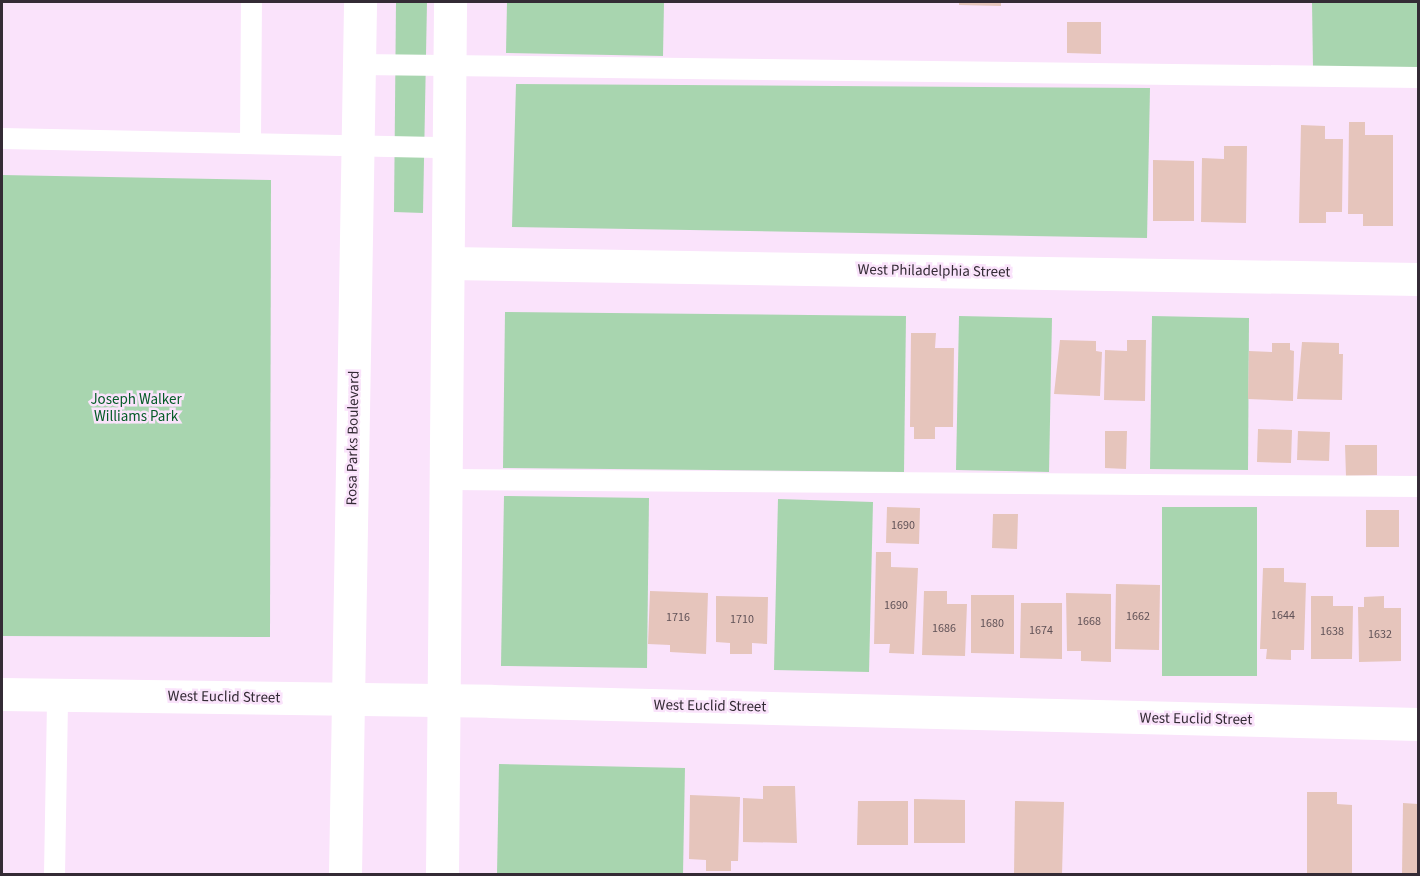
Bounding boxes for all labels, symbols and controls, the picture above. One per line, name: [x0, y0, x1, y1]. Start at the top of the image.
street label: West Philadelphia Street: [857, 261, 1011, 281]
street label: Rosa Parks Boulevard: [343, 370, 363, 506]
park label: Joseph Walker Williams Park: [90, 390, 182, 425]
house number: 1690: [891, 519, 915, 533]
house number: 1690: [884, 599, 908, 613]
house number: 1644: [1271, 609, 1295, 623]
house number: 1662: [1126, 610, 1150, 624]
house number: 1716: [666, 611, 690, 625]
house number: 1710: [730, 613, 754, 627]
house number: 1668: [1077, 615, 1101, 629]
house number: 1680: [980, 617, 1004, 631]
house number: 1686: [932, 622, 956, 636]
house number: 1674: [1029, 624, 1053, 638]
house number: 1638: [1320, 625, 1344, 639]
house number: 1632: [1368, 628, 1392, 642]
street label: West Euclid Street: [168, 687, 280, 707]
street label: West Euclid Street: [654, 696, 766, 716]
street label: West Euclid Street: [1140, 709, 1252, 729]

